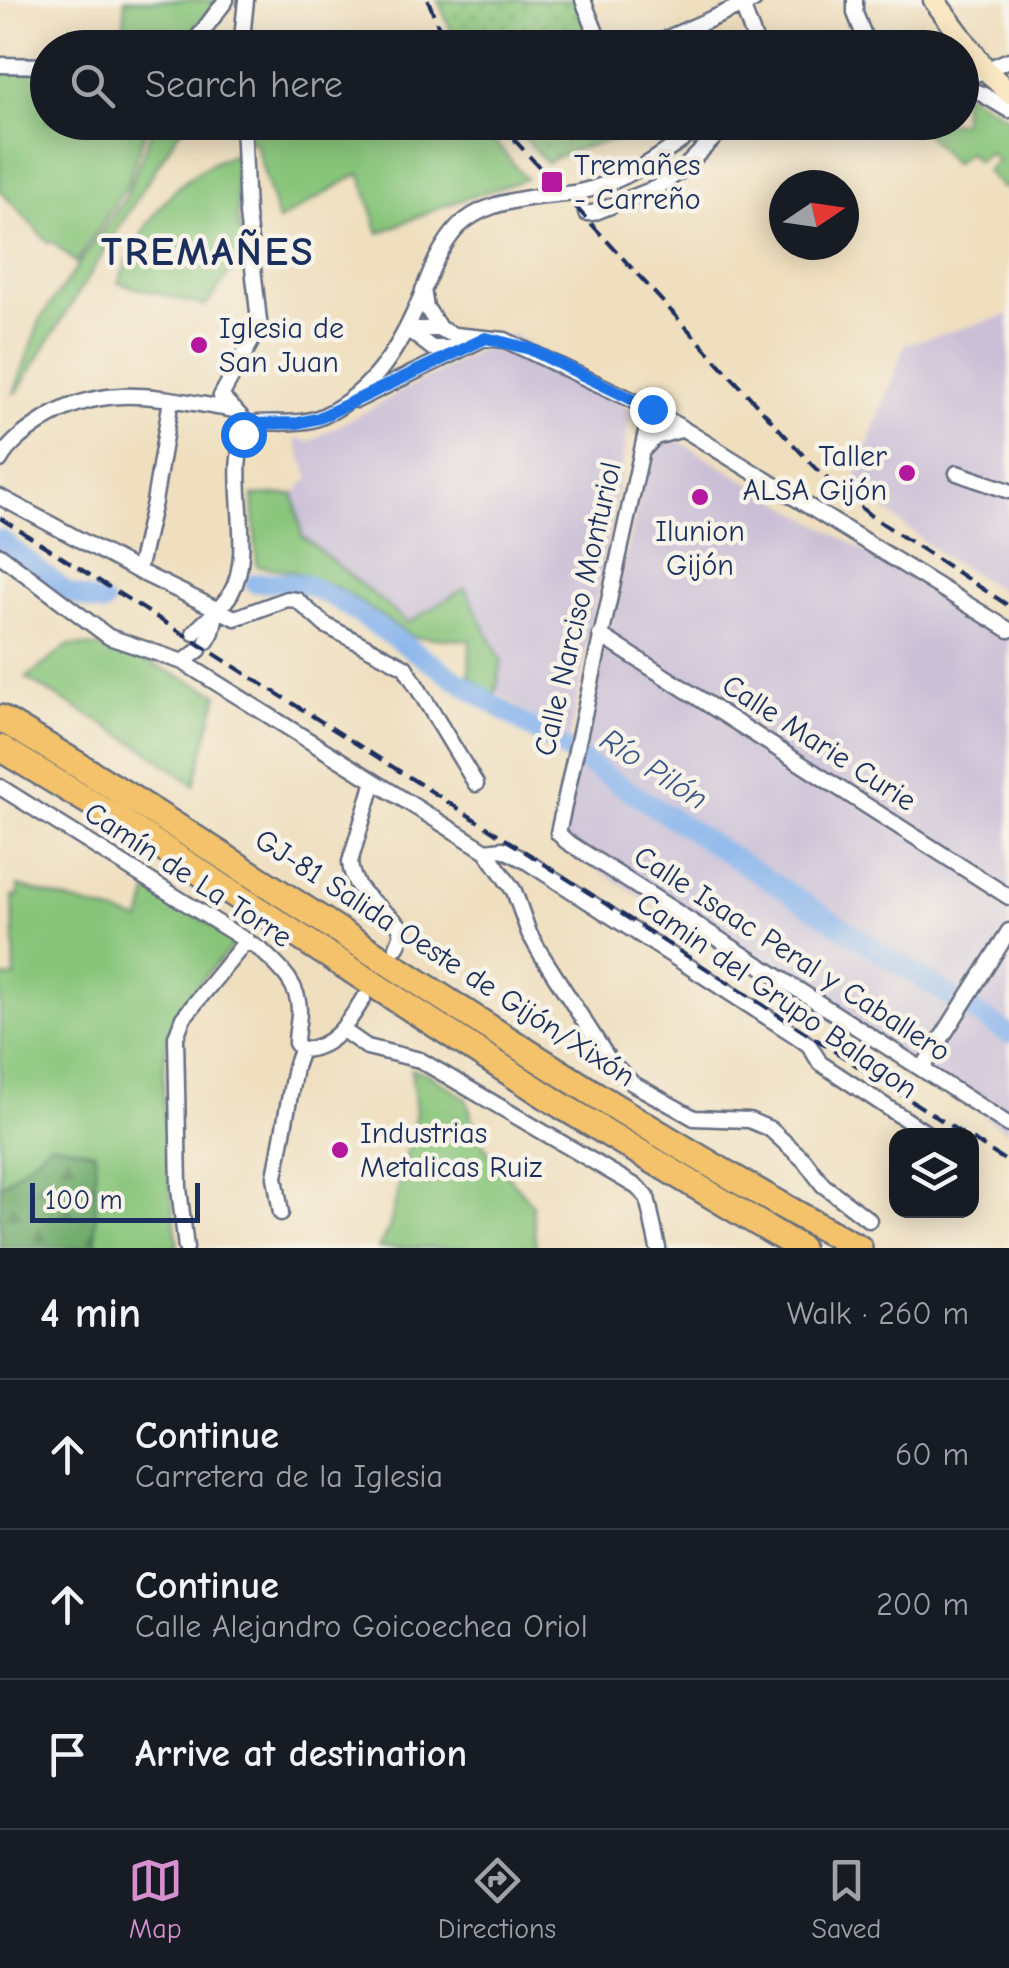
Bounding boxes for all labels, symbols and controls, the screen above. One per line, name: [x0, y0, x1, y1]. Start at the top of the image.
search box: [30, 30, 979, 140]
icon: search: [65, 58, 120, 113]
text: Search here: [145, 63, 343, 107]
place label: Tremañes - Carreño: [574, 148, 701, 217]
marker: Tremañes - Carreño: [539, 169, 565, 195]
north arrow: [769, 170, 859, 260]
district label: TREMAÑES: [101, 229, 315, 275]
place label: Iglesia de San Juan: [219, 311, 344, 380]
marker: Iglesia de San Juan: [188, 334, 210, 356]
route end: [630, 387, 676, 433]
route start: [221, 412, 267, 458]
place label: Taller ALSA Gijón: [743, 439, 887, 508]
street label: Calle Narciso Monturiol: [527, 459, 629, 759]
marker: Taller ALSA Gijón: [896, 462, 918, 484]
marker: Ilunion Gijón: [689, 486, 711, 508]
place label: Ilunion Gijón: [655, 514, 745, 583]
street label: Calle Marie Curie: [716, 667, 922, 819]
water label: Río Pilón: [593, 721, 715, 817]
street label: Camín de La Torre: [78, 795, 298, 955]
street label: GJ-81 Salida Oeste de Gijón/Xixón: [248, 822, 642, 1094]
street label: Calle Isaac Peral y Caballero: [627, 839, 957, 1069]
street label: Camin del Grupo Balagon: [630, 886, 924, 1106]
place label: Industrias Metalicas Ruiz: [360, 1116, 542, 1185]
map controls: [889, 1128, 979, 1218]
button: layers: [889, 1128, 979, 1218]
marker: Industrias Metalicas Ruiz: [329, 1139, 351, 1161]
scale bar: [30, 1178, 200, 1222]
text: 100 m: [45, 1184, 123, 1216]
text: 4 min: [40, 1289, 141, 1338]
text: Walk · 260 m: [787, 1295, 969, 1332]
text: Continue: [135, 1414, 279, 1458]
icon: ahead: [40, 1427, 95, 1482]
text: 60 m: [895, 1436, 969, 1473]
text: Carretera de la Iglesia: [135, 1458, 443, 1495]
text: Continue: [135, 1564, 279, 1608]
icon: ahead: [40, 1577, 95, 1632]
text: 200 m: [876, 1586, 969, 1623]
text: Calle Alejandro Goicoechea Oriol: [135, 1608, 588, 1645]
icon: arrive: [40, 1727, 95, 1782]
text: Arrive at destination: [135, 1732, 467, 1776]
tab: Map: [128, 1853, 183, 1945]
tab: Directions: [438, 1853, 556, 1945]
tab: Saved: [811, 1853, 881, 1945]

